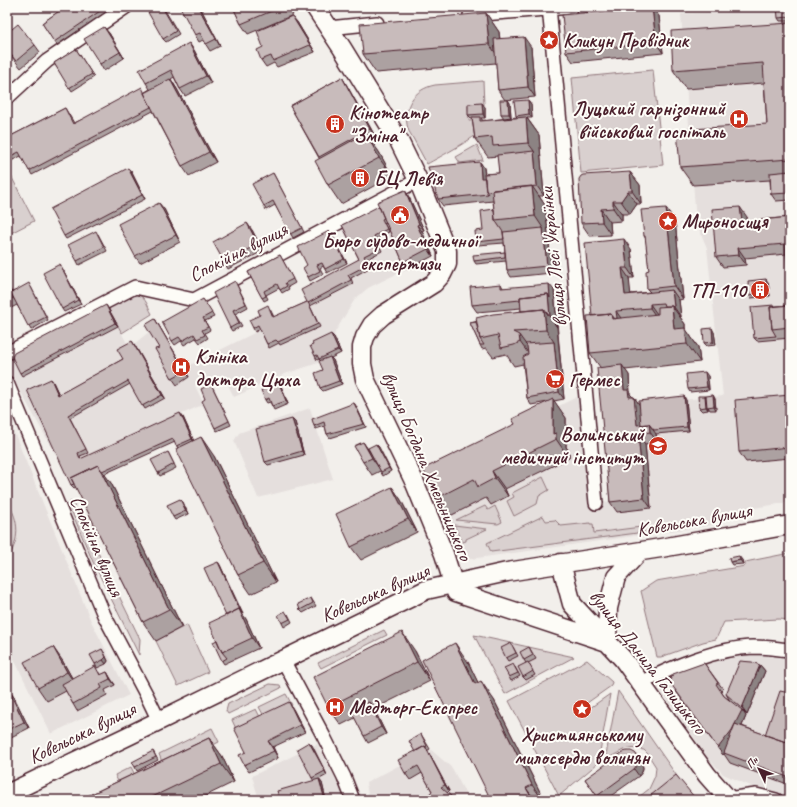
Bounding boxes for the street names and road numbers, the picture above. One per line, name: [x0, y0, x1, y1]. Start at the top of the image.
street label: вулиця Лесі Українки: [533, 184, 573, 328]
street label: Спокійна вулиця: [185, 216, 292, 287]
street label: вулиця Богдана Хмельницького: [376, 368, 479, 565]
street label: Спокійна вулиця: [65, 492, 130, 601]
street label: Ковельська вулиця: [635, 497, 755, 542]
street label: Ковельська вулиця: [317, 557, 435, 628]
street label: вулиця Данила Галицького: [584, 585, 713, 740]
street label: Ковельська вулиця: [24, 695, 141, 770]

